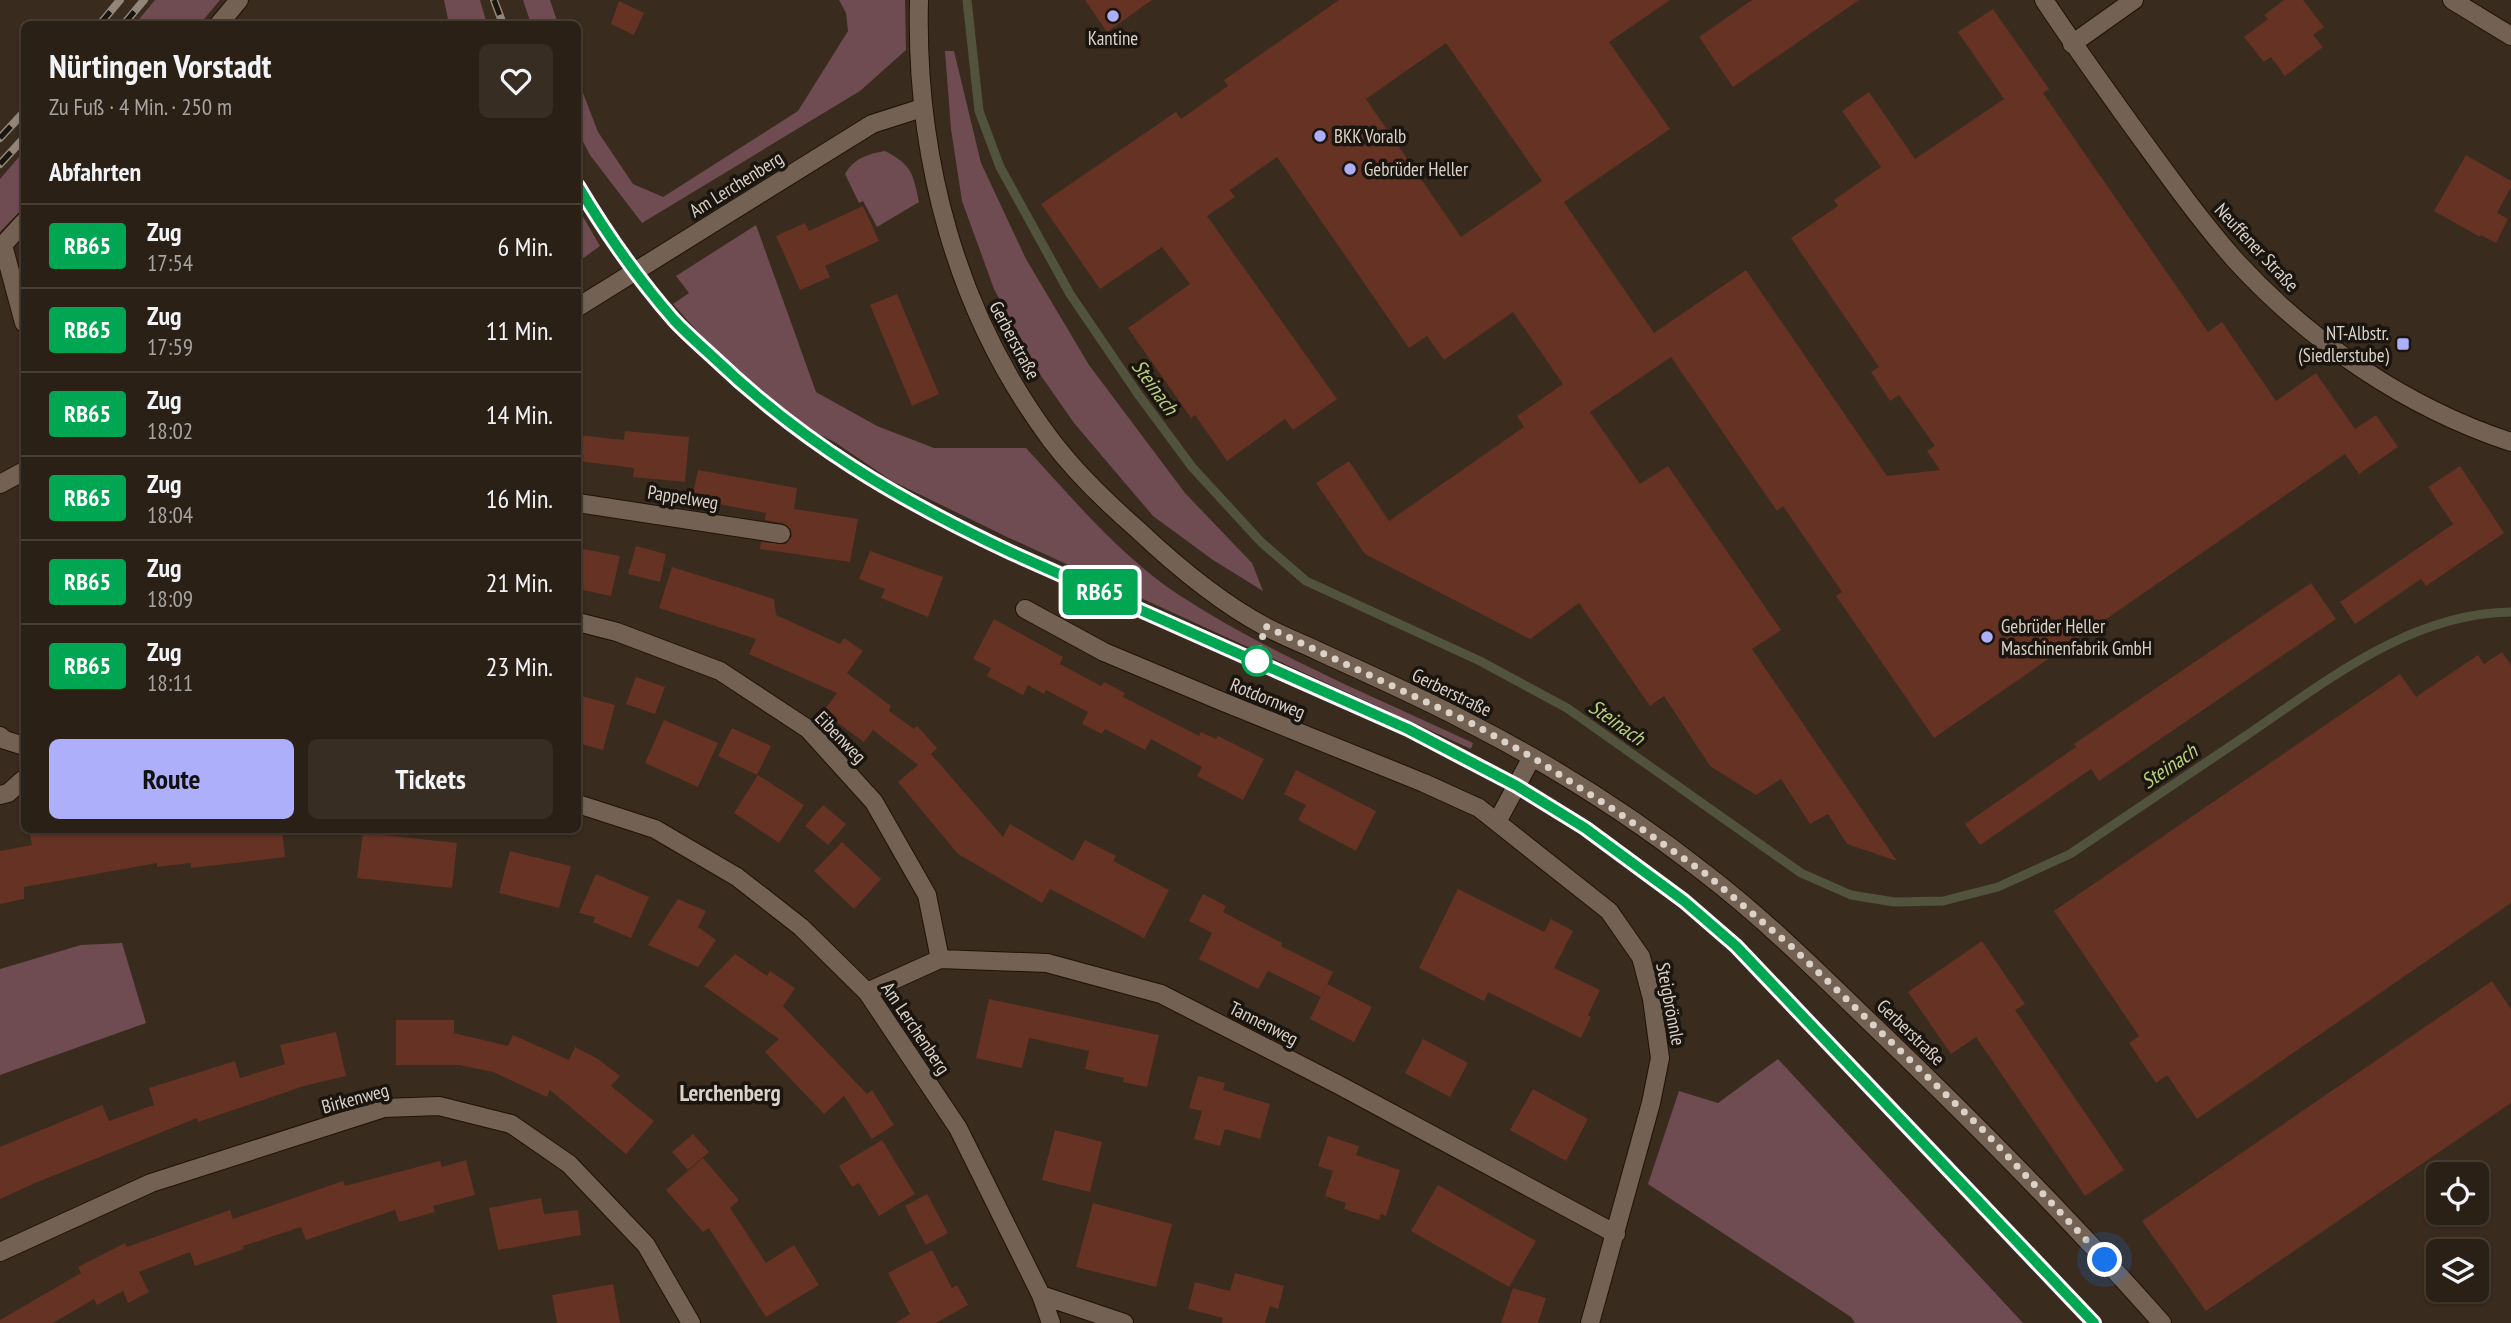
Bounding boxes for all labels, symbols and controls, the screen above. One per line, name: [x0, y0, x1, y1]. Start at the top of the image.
marker: Kantine: [1105, 8, 1121, 24]
place label: Kantine: [1088, 26, 1138, 50]
text: Nürtingen Vorstadt: [49, 44, 271, 87]
button: heart: [479, 44, 553, 118]
text: Zu Fuß · 4 Min. · 250 m: [49, 92, 232, 121]
place label: BKK Voralb: [1334, 124, 1406, 148]
marker: BKK Voralb: [1312, 128, 1328, 144]
street label: Am Lerchenberg: [685, 146, 787, 222]
text: Abfahrten: [49, 155, 141, 188]
place label: Gebrüder Heller: [1364, 157, 1469, 181]
marker: Gebrüder Heller: [1342, 161, 1358, 177]
street label: Neuffener Straße: [2210, 198, 2304, 296]
text: Zug: [147, 215, 182, 248]
text: RB65: [64, 230, 111, 261]
text: 6 Min.: [498, 230, 553, 263]
text: 17:54: [147, 248, 193, 277]
street label: Gerberstraße: [984, 297, 1046, 383]
text: Zug: [147, 299, 182, 332]
text: RB65: [64, 314, 111, 345]
text: 11 Min.: [486, 314, 553, 347]
place label: NT-Albstr. (Siedlerstube): [2298, 321, 2390, 367]
text: 17:59: [147, 332, 193, 361]
marker: NT-Albstr. (Siedlerstube): [2395, 336, 2411, 352]
water label: Steinach: [1126, 354, 1185, 421]
text: Zug: [147, 383, 182, 416]
text: RB65: [64, 398, 111, 429]
text: 14 Min.: [486, 398, 553, 431]
text: 18:02: [147, 416, 193, 445]
text: Zug: [147, 467, 182, 500]
street label: Pappelweg: [646, 480, 720, 514]
text: RB65: [64, 482, 111, 513]
text: 16 Min.: [486, 482, 553, 515]
text: 18:04: [147, 500, 193, 529]
text: Zug: [147, 551, 182, 584]
text: RB65: [64, 566, 111, 597]
text: 21 Min.: [486, 566, 553, 599]
line badge: RB65: [1051, 569, 1149, 615]
text: RB65: [1077, 576, 1123, 607]
text: 18:09: [147, 584, 193, 613]
place label: Gebrüder Heller Maschinenfabrik GmbH: [2001, 614, 2152, 660]
marker: Gebrüder Heller Maschinenfabrik GmbH: [1979, 629, 1995, 645]
text: Zug: [147, 635, 182, 668]
unlabelled marker: [1242, 646, 1272, 676]
text: RB65: [64, 650, 111, 681]
text: 23 Min.: [486, 650, 553, 683]
street label: Gerberstraße: [1408, 663, 1496, 722]
text: 18:11: [147, 668, 193, 697]
street label: Rotdornweg: [1227, 672, 1309, 724]
water label: Steinach: [1584, 693, 1652, 752]
street label: Eibenweg: [810, 706, 872, 768]
water label: Steinach: [2136, 736, 2204, 795]
button: Route: [49, 739, 294, 819]
button: Tickets: [308, 739, 553, 819]
street label: Steigbrönnle: [1651, 960, 1691, 1048]
street label: Am Lerchenberg: [876, 977, 956, 1079]
street label: Gerberstraße: [1872, 994, 1950, 1070]
street label: Tannenweg: [1225, 995, 1303, 1051]
street label: Birkenweg: [319, 1078, 391, 1118]
district label: Lerchenberg: [679, 1078, 781, 1107]
map controls: [2426, 1162, 2489, 1302]
button: locate: [2426, 1162, 2489, 1225]
button: layers: [2426, 1239, 2489, 1302]
your location: [2087, 1242, 2122, 1277]

